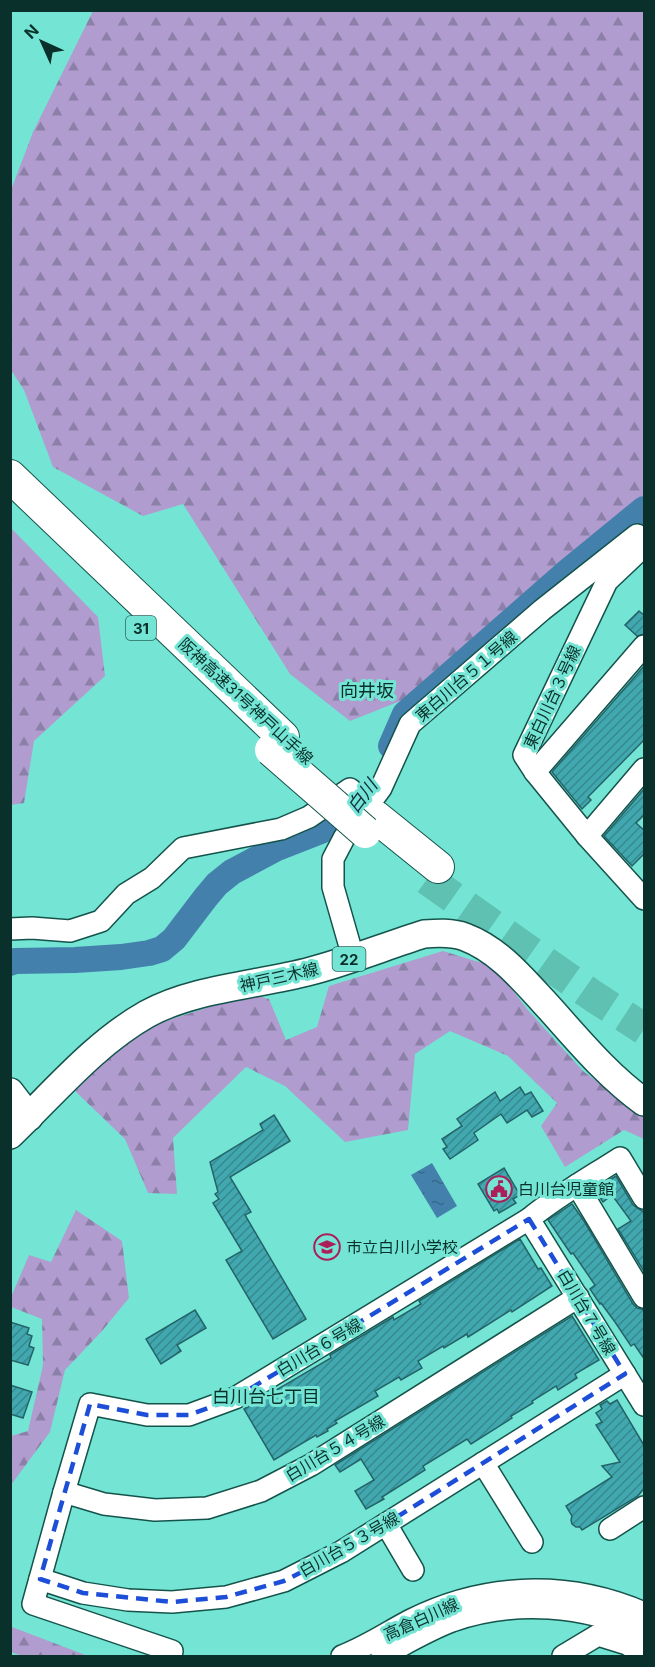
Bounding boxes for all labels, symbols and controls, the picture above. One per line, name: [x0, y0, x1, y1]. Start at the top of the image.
north arrow: [12, 12, 72, 72]
text: N: [20, 20, 43, 43]
road number: 31: [126, 616, 156, 640]
street label: 東白川台５１号線: [411, 626, 521, 726]
street label: 阪神高速31号神戸山手線: [175, 634, 317, 768]
street label: 東白川台３号線: [519, 642, 585, 752]
district label: 向井坂: [340, 680, 394, 701]
water label: 白川: [343, 774, 382, 817]
road number: 22: [332, 947, 366, 971]
street label: 神戸三木線: [238, 958, 320, 996]
public building icon: 白川台児童館: [484, 1174, 514, 1204]
place label: 白川台児童館: [518, 1179, 614, 1199]
school or university icon: 市立白川小学校: [312, 1232, 342, 1262]
place label: 市立白川小学校: [346, 1237, 458, 1257]
street label: 白川台７号線: [554, 1266, 620, 1358]
street label: 白川台６号線: [273, 1314, 365, 1380]
district label: 白川台七丁目: [212, 1386, 320, 1407]
street label: 白川台５４号線: [282, 1411, 388, 1485]
street label: 白川台５３号線: [295, 1507, 403, 1581]
street label: 高倉白川線: [380, 1594, 462, 1644]

